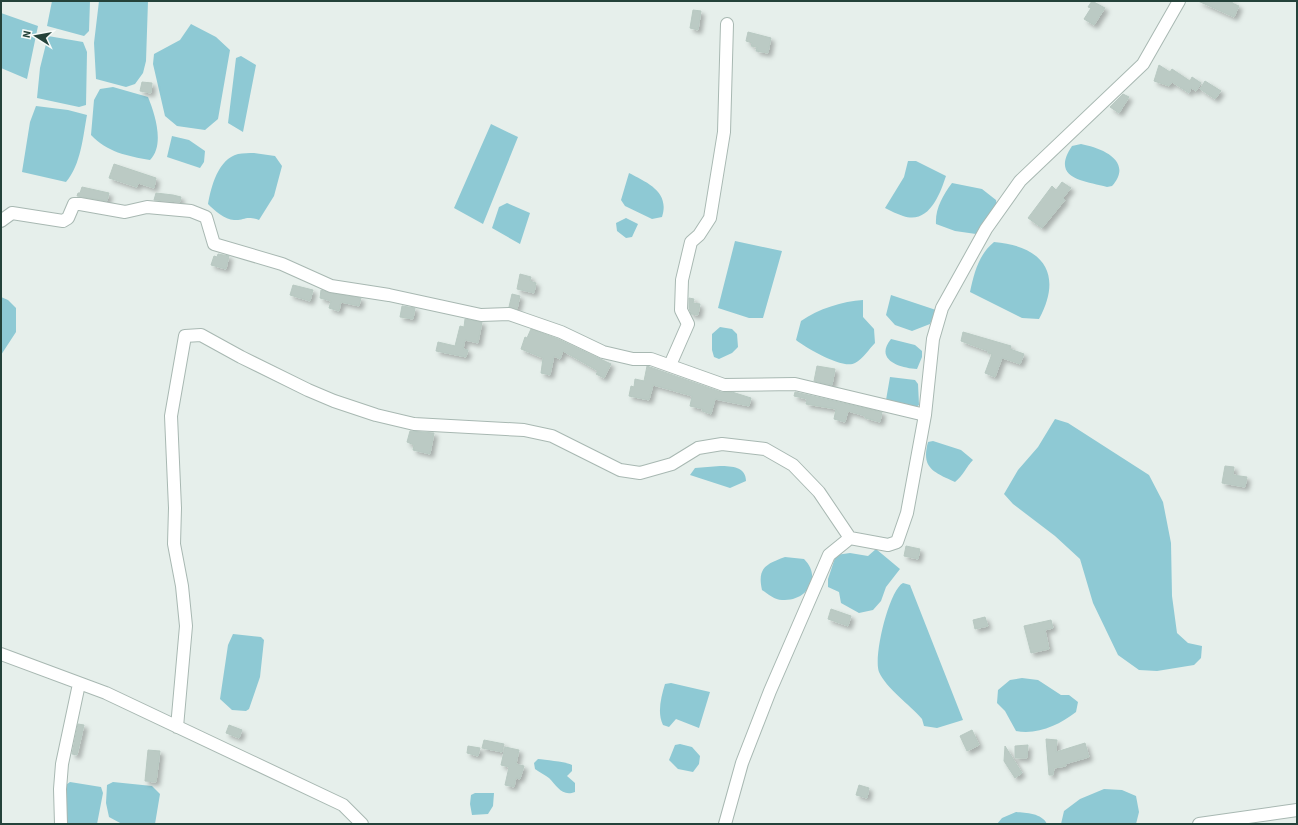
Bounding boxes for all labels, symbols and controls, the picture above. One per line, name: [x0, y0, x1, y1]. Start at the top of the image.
north arrow: [16, 16, 56, 56]
text: N: [19, 29, 35, 39]

